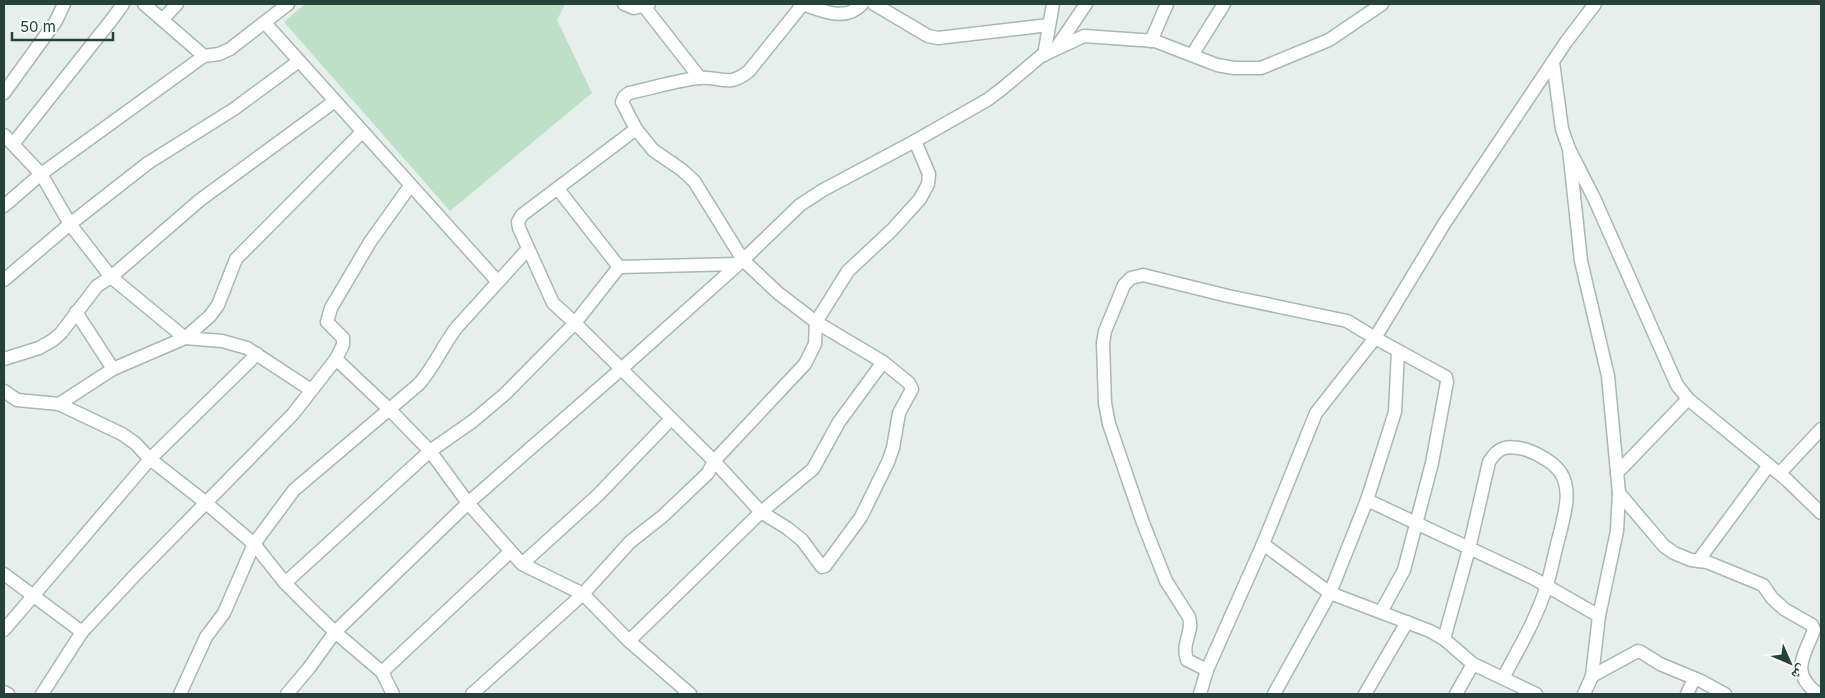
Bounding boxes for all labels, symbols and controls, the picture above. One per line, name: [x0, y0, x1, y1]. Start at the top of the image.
scale bar: [12, 10, 114, 42]
text: 50 m: [20, 17, 56, 36]
north arrow: [1765, 638, 1815, 688]
text: ش: [1787, 661, 1811, 684]

